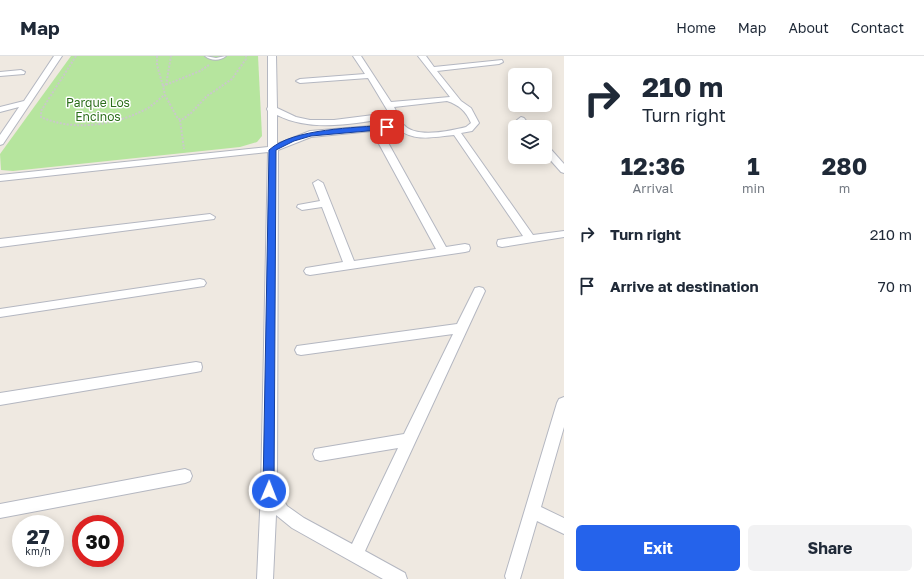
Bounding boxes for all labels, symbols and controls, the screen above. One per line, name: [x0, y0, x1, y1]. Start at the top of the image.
text: Map: [20, 16, 60, 39]
text: Home: [676, 19, 716, 36]
text: Map: [738, 19, 766, 36]
text: About: [788, 19, 829, 36]
text: Contact: [851, 19, 904, 36]
map controls: [508, 68, 552, 164]
button: search: [508, 68, 552, 112]
text: 210 m: [642, 70, 723, 103]
icon: right: [576, 72, 628, 124]
park label: Parque Los Encinos: [66, 95, 130, 124]
text: Turn right: [642, 104, 726, 126]
pin: [370, 110, 404, 144]
icon: arrive: [376, 116, 398, 138]
button: layers: [508, 120, 552, 164]
text: 12:36: [621, 151, 685, 180]
text: 1: [747, 151, 760, 180]
text: 280: [822, 151, 867, 180]
text: Arrival: [633, 180, 673, 196]
text: min: [742, 180, 765, 196]
text: m: [839, 180, 850, 196]
icon: right: [576, 223, 598, 245]
text: Turn right: [610, 225, 681, 243]
text: 210 m: [870, 225, 912, 243]
icon: arrive: [576, 275, 598, 297]
text: Arrive at destination: [610, 277, 759, 295]
text: 70 m: [878, 277, 912, 295]
position arrow: [248, 470, 290, 512]
speed limit sign: 30: [72, 515, 124, 567]
text: 27: [26, 524, 50, 548]
button: Exit: [576, 525, 740, 571]
button: Share: [748, 525, 912, 571]
text: km/h: [25, 545, 51, 557]

